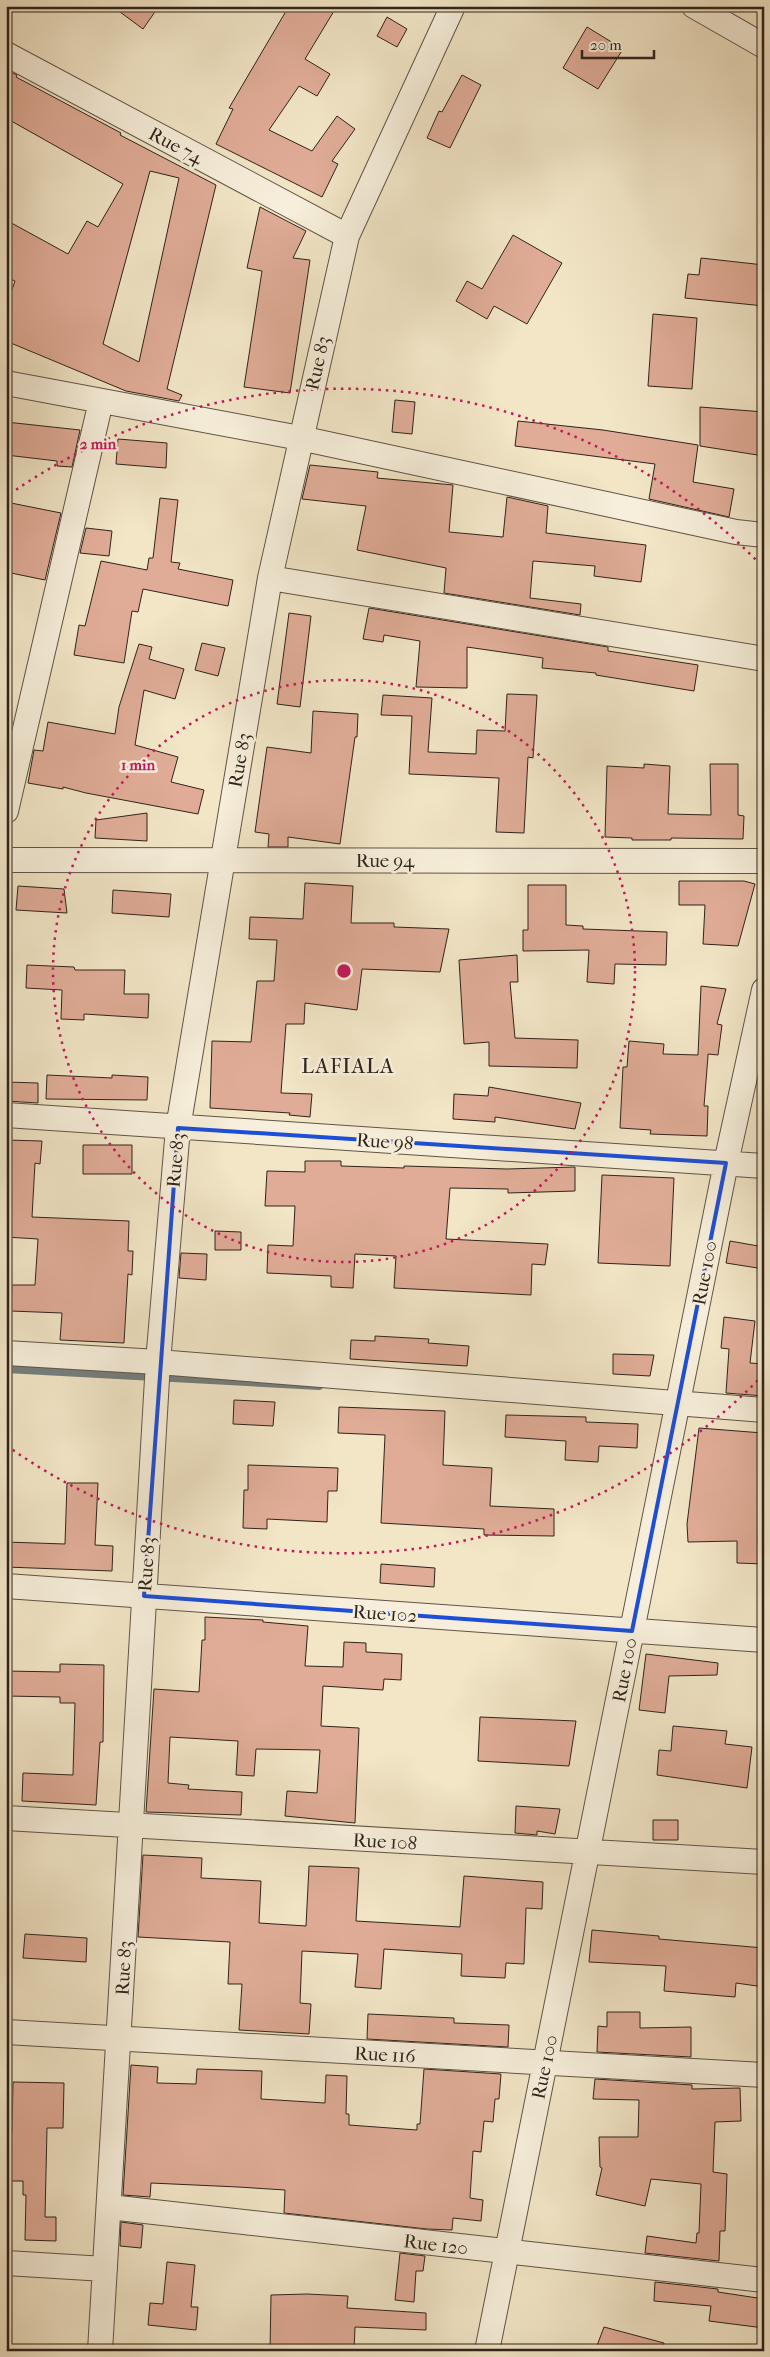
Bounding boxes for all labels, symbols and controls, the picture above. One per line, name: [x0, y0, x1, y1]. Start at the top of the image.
scale bar: [582, 28, 655, 60]
text: 20 m: [590, 36, 622, 54]
street label: Rue 74: [145, 123, 207, 169]
street label: Rue 83: [301, 334, 335, 392]
text: 2 min: [80, 435, 117, 453]
street label: Rue 83: [224, 731, 256, 789]
text: 1 min: [121, 756, 155, 774]
street label: Rue 94: [356, 850, 415, 872]
centre of rings: [335, 962, 353, 980]
district label: LAFIALA: [301, 1054, 395, 1078]
street label: Rue 98: [356, 1129, 414, 1155]
street label: Rue 83: [163, 1132, 189, 1188]
street label: Rue 100: [688, 1239, 722, 1307]
street label: Rue 83: [134, 1536, 160, 1592]
street label: Rue 102: [352, 1601, 418, 1627]
street label: Rue 100: [608, 1636, 642, 1704]
street label: Rue 108: [352, 1829, 418, 1855]
street label: Rue 83: [112, 1940, 136, 1996]
street label: Rue 100: [527, 2033, 563, 2101]
street label: Rue 116: [354, 2042, 417, 2068]
street label: Rue 120: [402, 2230, 469, 2260]

